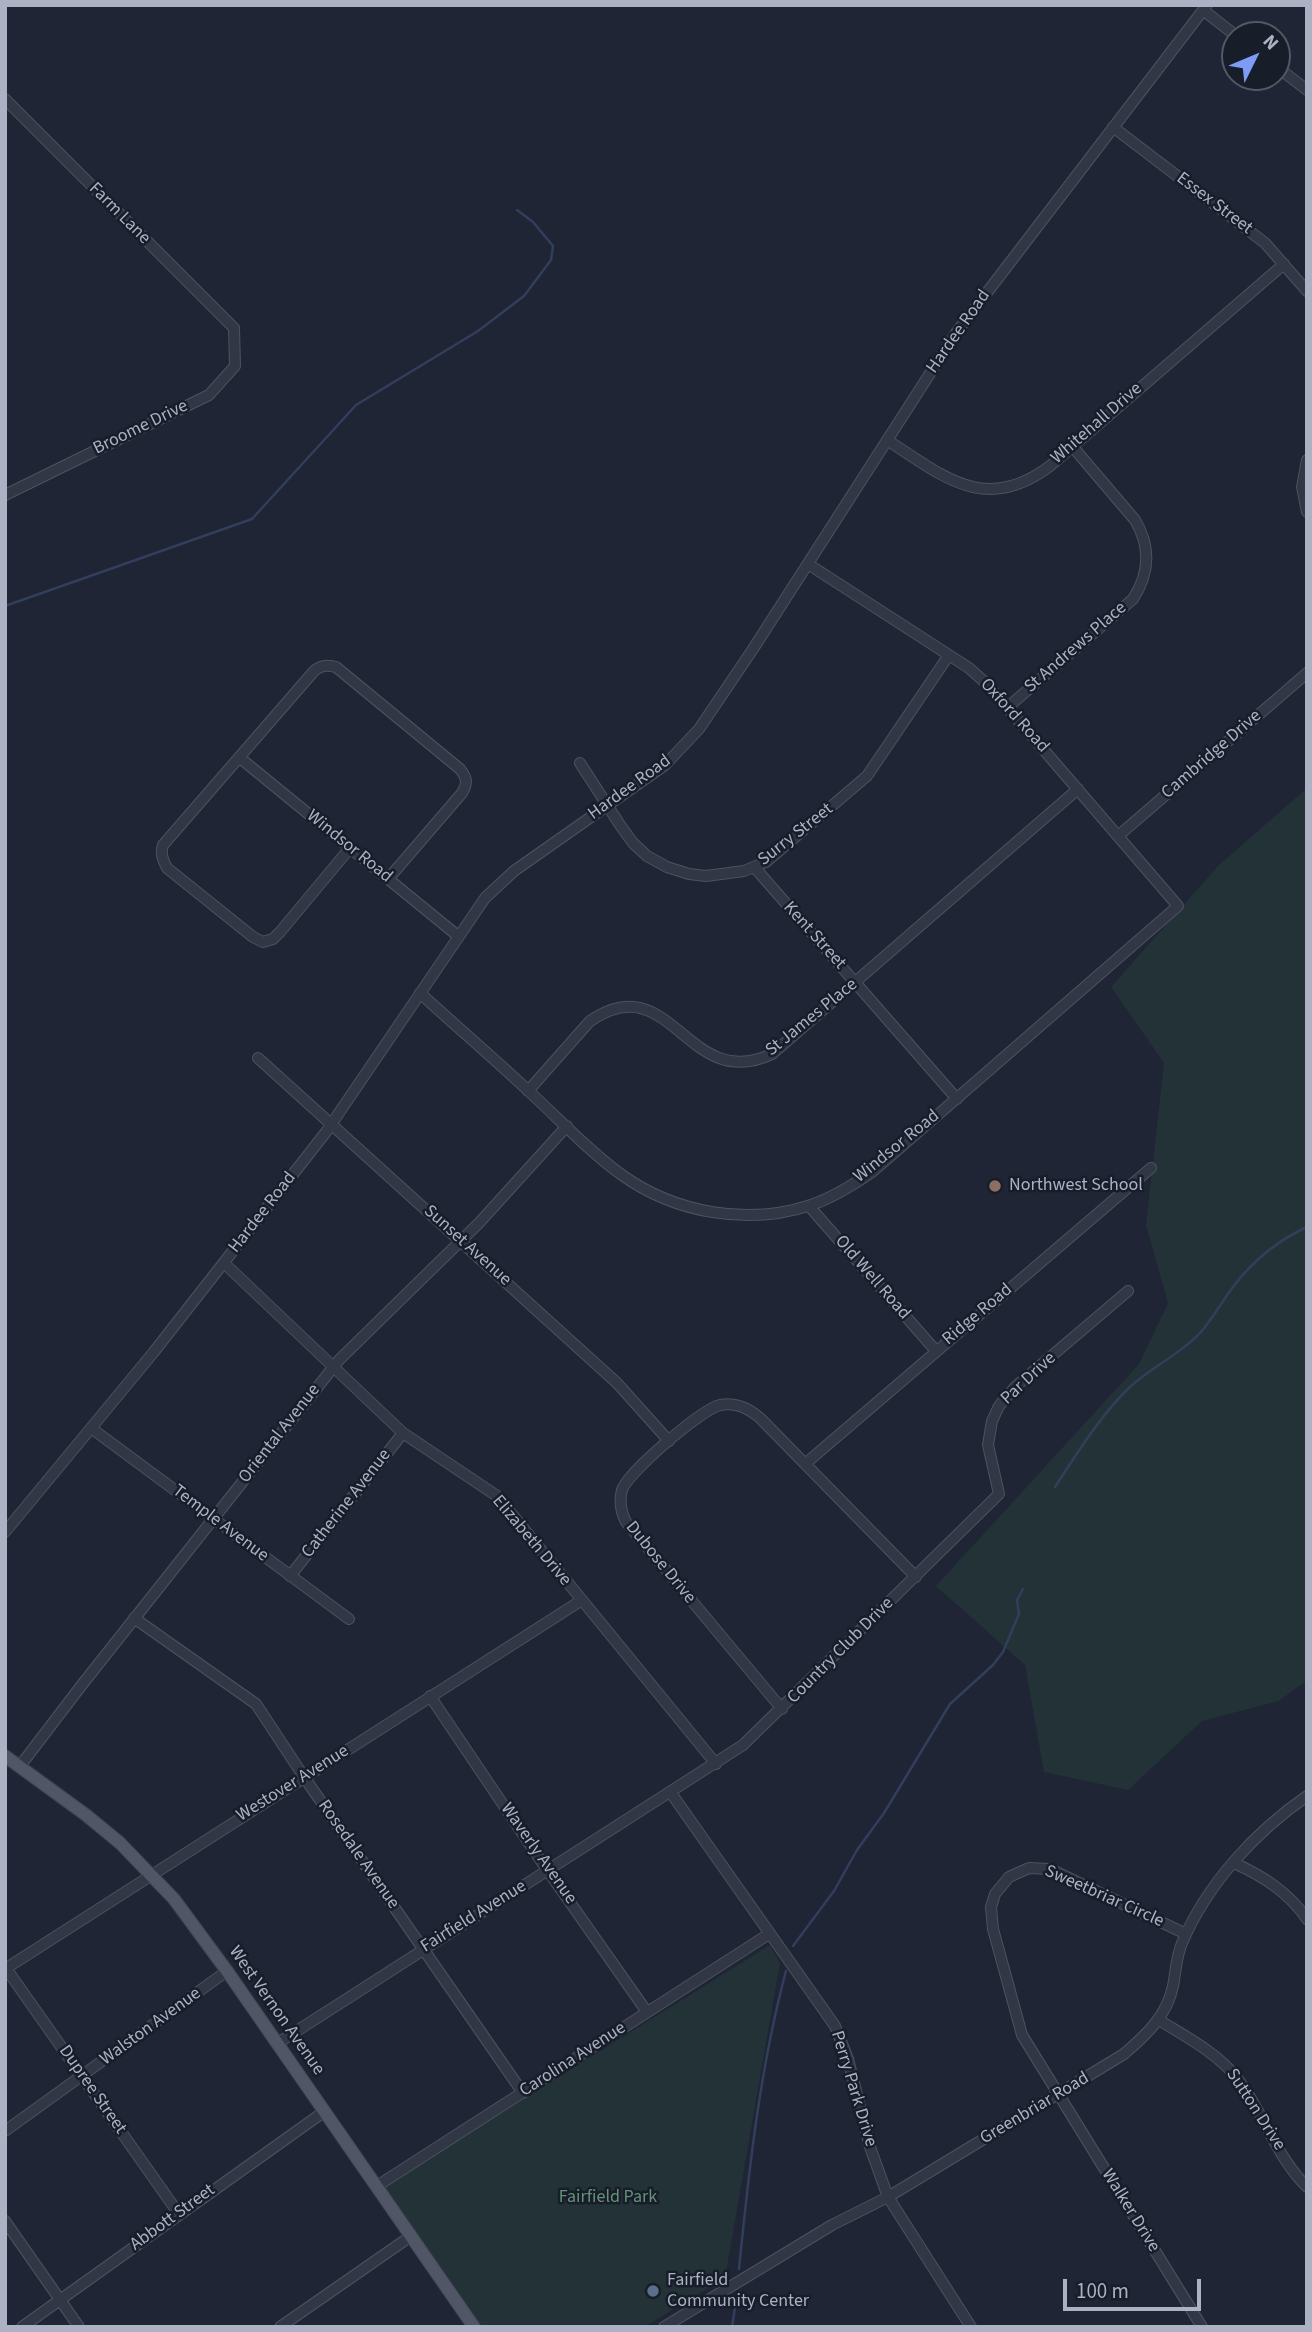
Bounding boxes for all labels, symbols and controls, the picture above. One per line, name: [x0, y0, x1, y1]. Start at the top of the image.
north arrow: [1221, 21, 1291, 91]
text: N: [1256, 29, 1284, 57]
street label: Essex Street: [1172, 168, 1256, 240]
street label: Farm Lane: [84, 179, 154, 249]
street label: Hardee Road: [922, 286, 996, 378]
street label: Whitehall Drive: [1047, 379, 1147, 469]
street label: Broome Drive: [90, 396, 192, 460]
street label: St Andrews Place: [1021, 598, 1131, 698]
street label: Oxford Road: [975, 674, 1053, 758]
street label: Cambridge Drive: [1158, 706, 1266, 804]
street label: Hardee Road: [584, 751, 676, 825]
street label: Surry Street: [754, 799, 838, 871]
street label: Windsor Road: [302, 806, 396, 888]
street label: Kent Street: [778, 898, 850, 974]
street label: St James Place: [762, 974, 862, 1062]
street label: Windsor Road: [850, 1106, 944, 1188]
street label: Hardee Road: [225, 1168, 301, 1258]
place label: Northwest School: [1009, 1175, 1143, 1197]
marker: Northwest School: [987, 1178, 1003, 1194]
street label: Sunset Avenue: [419, 1201, 515, 1291]
street label: Old Well Road: [830, 1231, 914, 1325]
street label: Ridge Road: [939, 1280, 1017, 1350]
street label: Par Drive: [997, 1348, 1061, 1410]
street label: Oriental Avenue: [235, 1380, 325, 1488]
street label: Catherine Avenue: [298, 1445, 396, 1563]
street label: Temple Avenue: [168, 1481, 272, 1567]
street label: Elizabeth Drive: [487, 1491, 575, 1591]
street label: Dubose Drive: [620, 1517, 700, 1609]
street label: Country Club Drive: [783, 1593, 899, 1709]
street label: Westover Avenue: [233, 1741, 353, 1827]
street label: Rosedale Avenue: [312, 1796, 404, 1914]
street label: Waverly Avenue: [495, 1799, 581, 1909]
street label: Sweetbriar Circle: [1041, 1861, 1167, 1933]
street label: Fairfield Avenue: [417, 1876, 531, 1958]
street label: West Vernon Avenue: [223, 1942, 329, 2080]
street label: Walston Avenue: [96, 1983, 206, 2071]
street label: Carolina Avenue: [516, 2018, 630, 2102]
street label: Perry Park Drive: [825, 2029, 881, 2149]
street label: Dupree Street: [53, 2041, 131, 2139]
street label: Sutton Drive: [1221, 2065, 1289, 2155]
street label: Greenbriar Road: [977, 2068, 1093, 2150]
street label: Walker Drive: [1096, 2165, 1164, 2257]
street label: Abbott Street: [126, 2180, 220, 2256]
park label: Fairfield Park: [559, 2187, 657, 2209]
scale bar: [1067, 2266, 1205, 2310]
place label: Fairfield Community Center: [667, 2270, 809, 2312]
text: 100 m: [1076, 2276, 1129, 2306]
marker: Fairfield Community Center: [645, 2283, 661, 2299]

